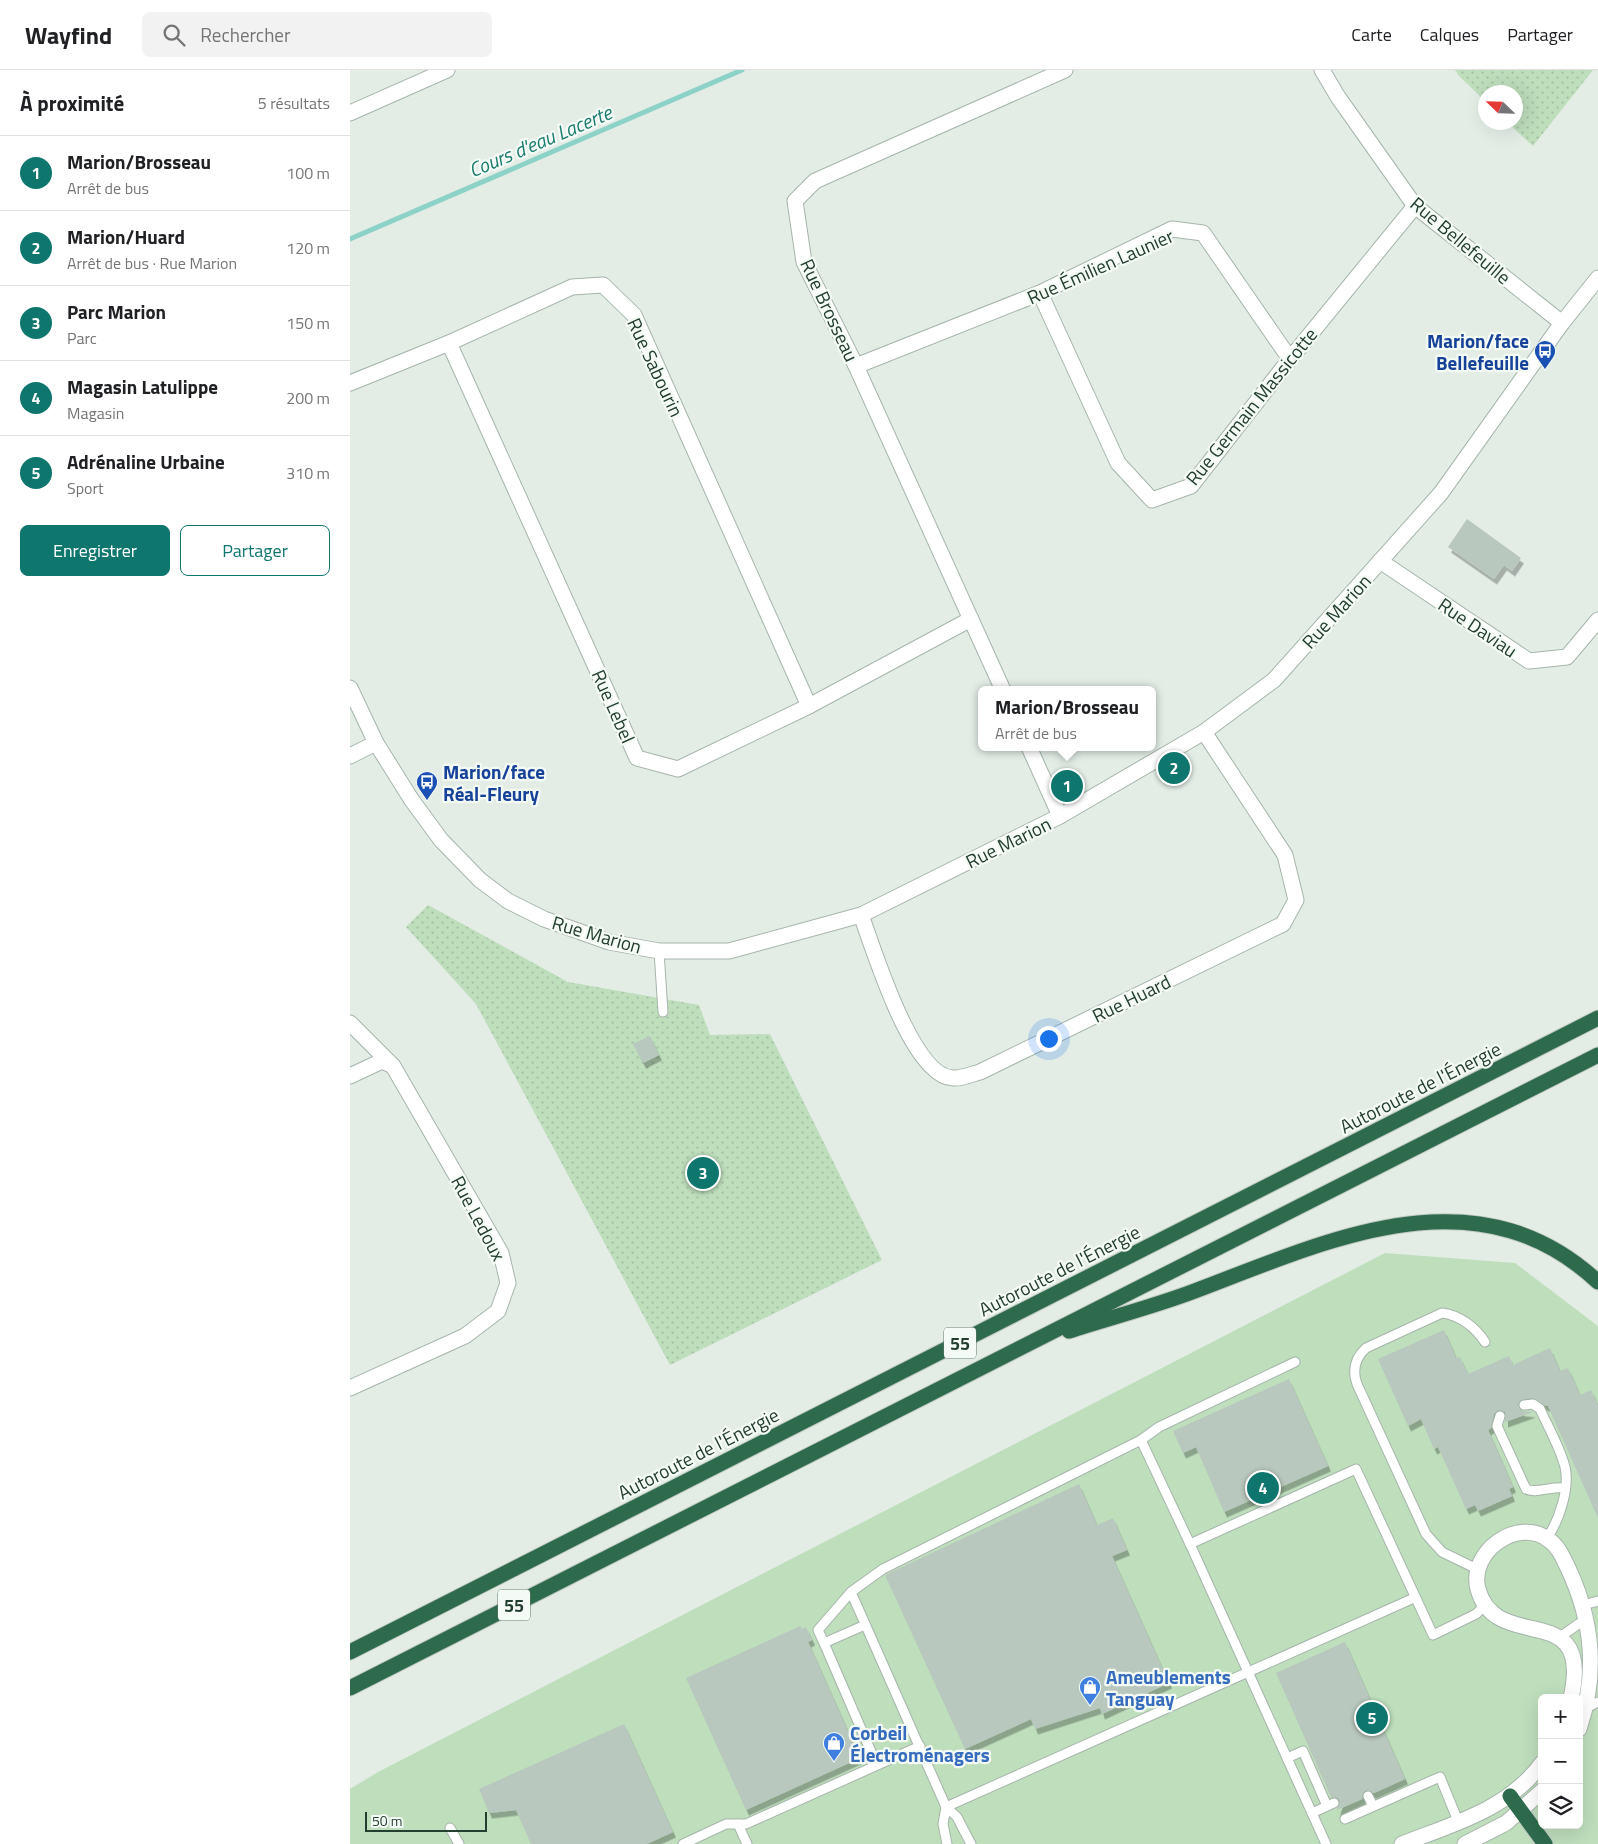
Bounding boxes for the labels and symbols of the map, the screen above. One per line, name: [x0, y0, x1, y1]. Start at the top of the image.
north arrow: [1478, 85, 1523, 130]
water label: Cours d'eau Lacerte: [463, 96, 618, 185]
street label: Rue Bellefeuille: [1404, 189, 1518, 291]
street label: Rue Émilien Launier: [1022, 220, 1178, 311]
street label: Rue Brosseau: [794, 254, 866, 366]
street label: Rue Sabourin: [620, 313, 692, 421]
street label: Rue Germain Massicotte: [1178, 321, 1324, 491]
place label: Marion/face Bellefeuille: [1427, 326, 1529, 377]
bus stop icon: Marion/face Bellefeuille: [1533, 339, 1557, 370]
street label: Rue Marion: [1294, 567, 1378, 655]
street label: Rue Daviau: [1433, 590, 1523, 664]
street label: Rue Lebel: [585, 664, 643, 748]
pin: 2: [1158, 749, 1190, 787]
place label: Marion/face Réal-Fleury: [443, 757, 545, 808]
pin: 1: [1051, 767, 1083, 805]
bus stop icon: Marion/face Réal-Fleury: [415, 770, 439, 801]
street label: Rue Marion: [960, 809, 1056, 875]
street label: Rue Marion: [549, 907, 645, 961]
street label: Rue Huard: [1087, 966, 1175, 1030]
your location: [1036, 1026, 1062, 1052]
street label: Autoroute de l'Énergie: [1334, 1034, 1506, 1140]
pin: 3: [687, 1154, 719, 1192]
street label: Rue Ledoux: [444, 1170, 514, 1266]
street label: Autoroute de l'Énergie: [973, 1217, 1145, 1323]
road number: 55: [944, 1328, 976, 1358]
street label: Autoroute de l'Énergie: [612, 1400, 784, 1506]
pin: 4: [1247, 1469, 1279, 1507]
road number: 55: [498, 1590, 530, 1620]
place label: Ameublements Tanguay: [1106, 1662, 1231, 1713]
shop icon: Ameublements Tanguay: [1078, 1675, 1102, 1706]
pin: 5: [1356, 1699, 1388, 1737]
place label: Corbeil Électroménagers: [850, 1718, 990, 1769]
shop icon: Corbeil Électroménagers: [822, 1731, 846, 1762]
scale bar: [365, 1809, 488, 1832]

